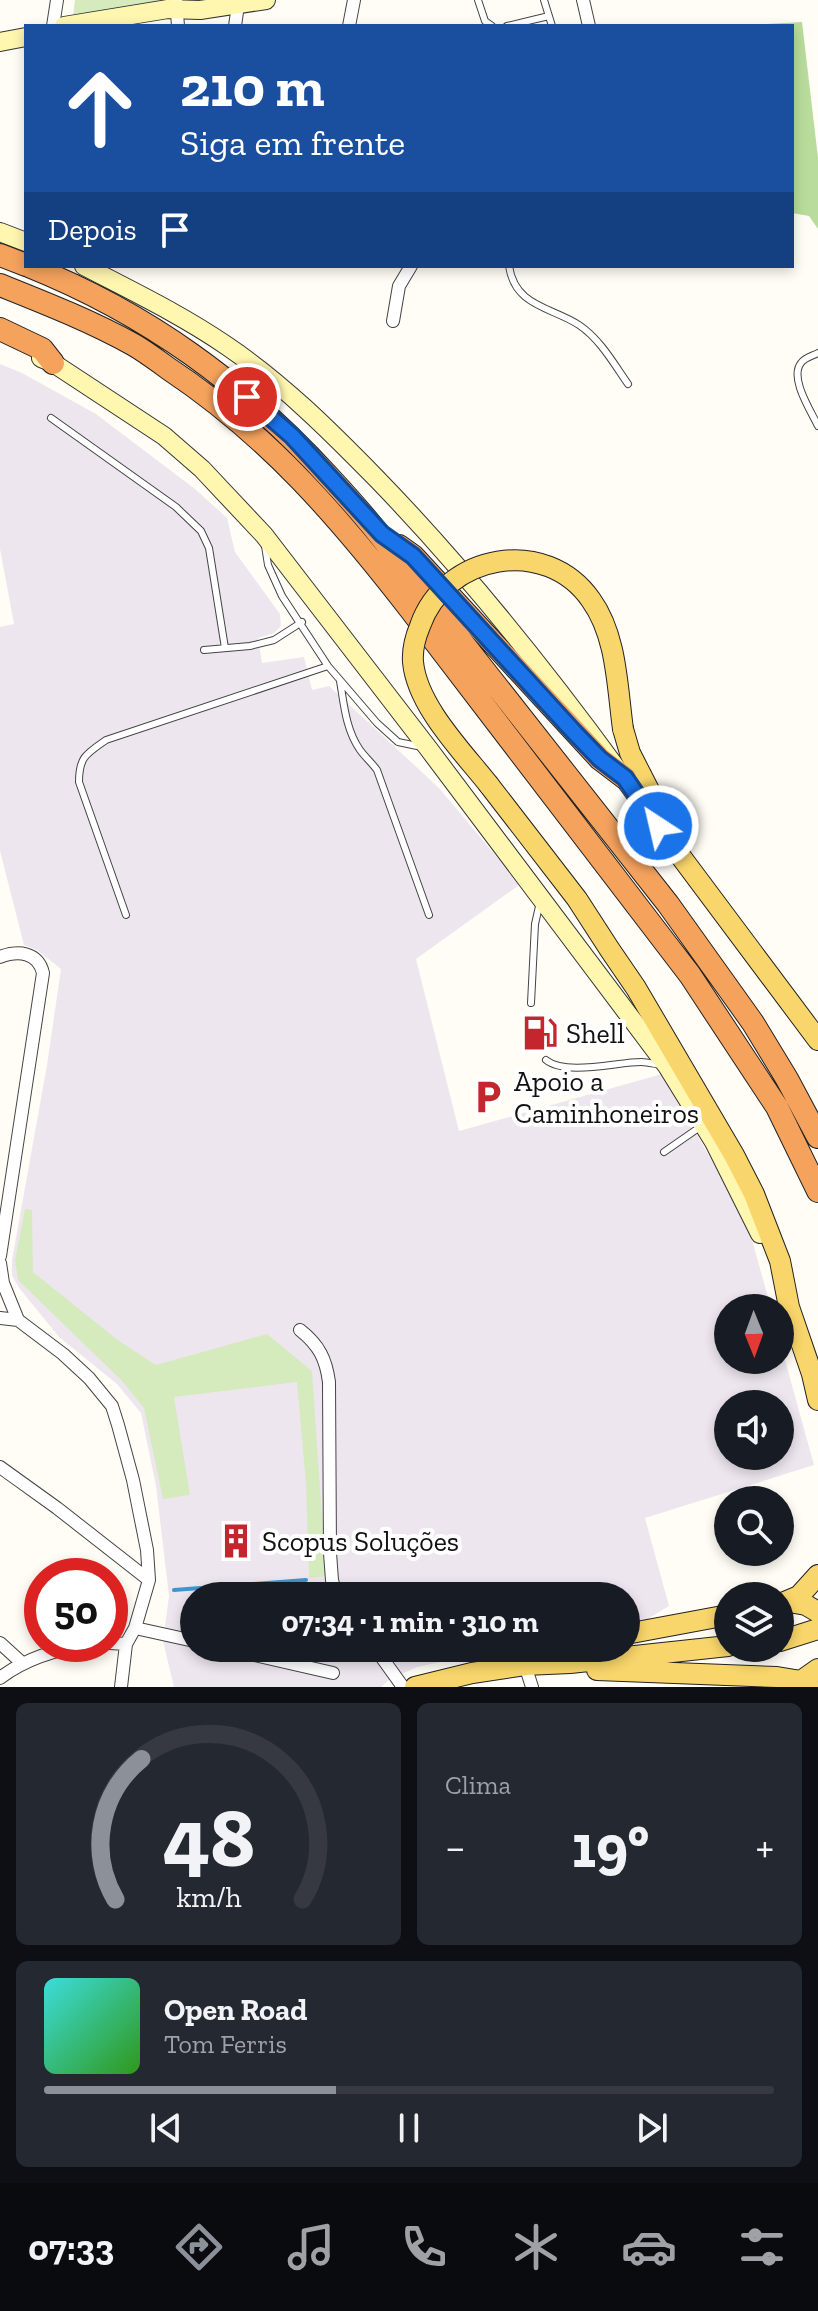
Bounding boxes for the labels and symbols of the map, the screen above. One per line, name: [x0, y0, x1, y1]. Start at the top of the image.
pin: [213, 363, 281, 431]
position arrow: [616, 784, 700, 868]
fuel station icon: Shell: [521, 1014, 559, 1052]
place label: Shell: [566, 1017, 625, 1050]
place label: Apoio a Caminhoneiros: [514, 1065, 699, 1130]
parking icon: Apoio a Caminhoneiros: [469, 1078, 507, 1116]
north arrow: [714, 1294, 794, 1374]
building icon: Scopus Soluções: [217, 1522, 255, 1560]
place label: Scopus Soluções: [262, 1525, 459, 1558]
speed limit sign: 50: [24, 1558, 128, 1662]

